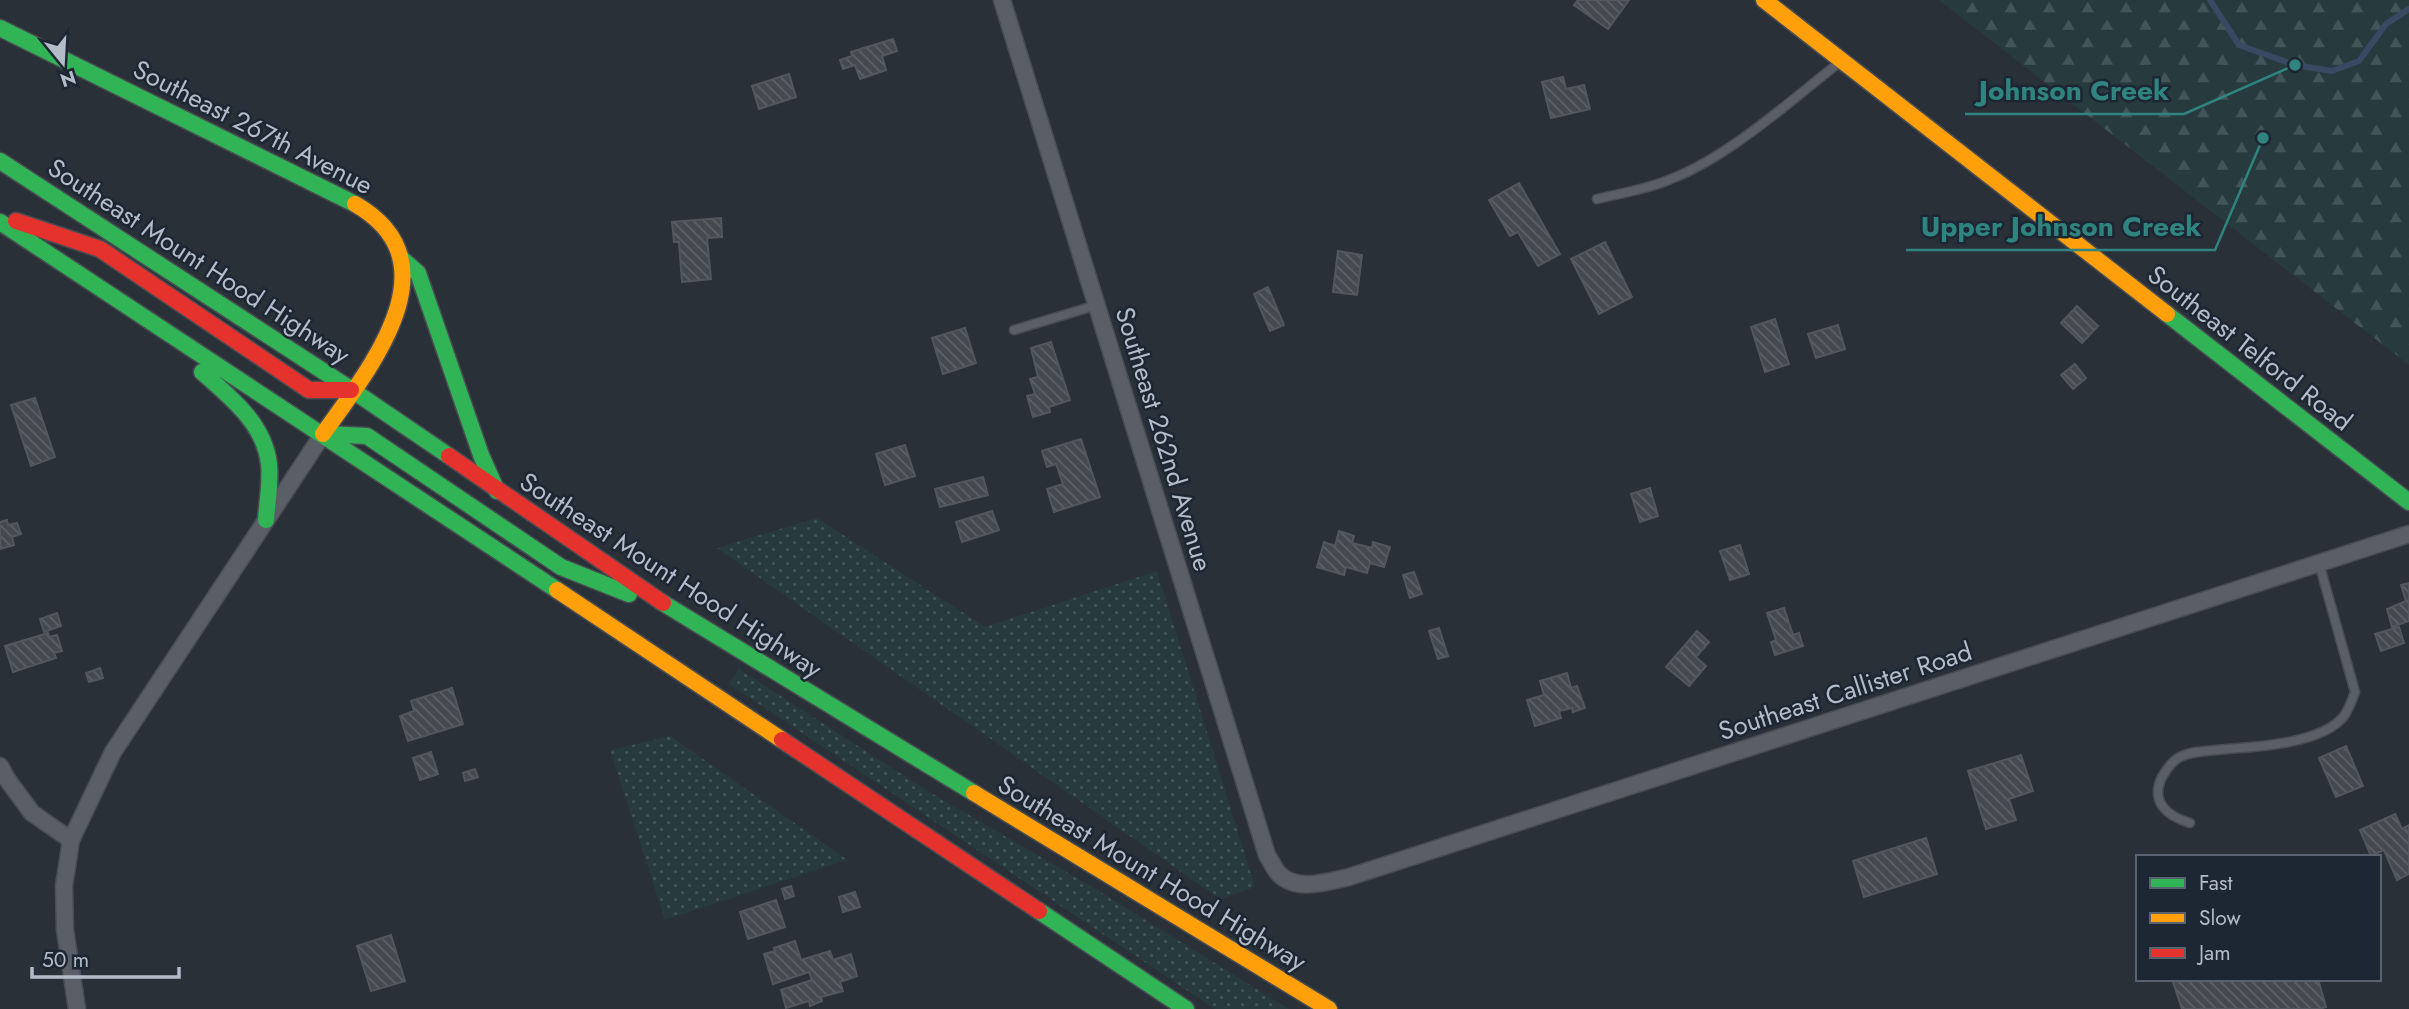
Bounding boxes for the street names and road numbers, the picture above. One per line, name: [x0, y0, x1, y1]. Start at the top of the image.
street label: Southeast 267th Avenue: [127, 50, 379, 204]
street label: Southeast Mount Hood Highway: [40, 149, 358, 374]
street label: Southeast Telford Road: [2140, 256, 2360, 440]
street label: Southeast 262nd Avenue: [1106, 302, 1222, 576]
street label: Southeast Mount Hood Highway: [512, 463, 830, 688]
street label: Southeast Callister Road: [1713, 632, 1977, 750]
street label: Southeast Mount Hood Highway: [991, 766, 1314, 981]

